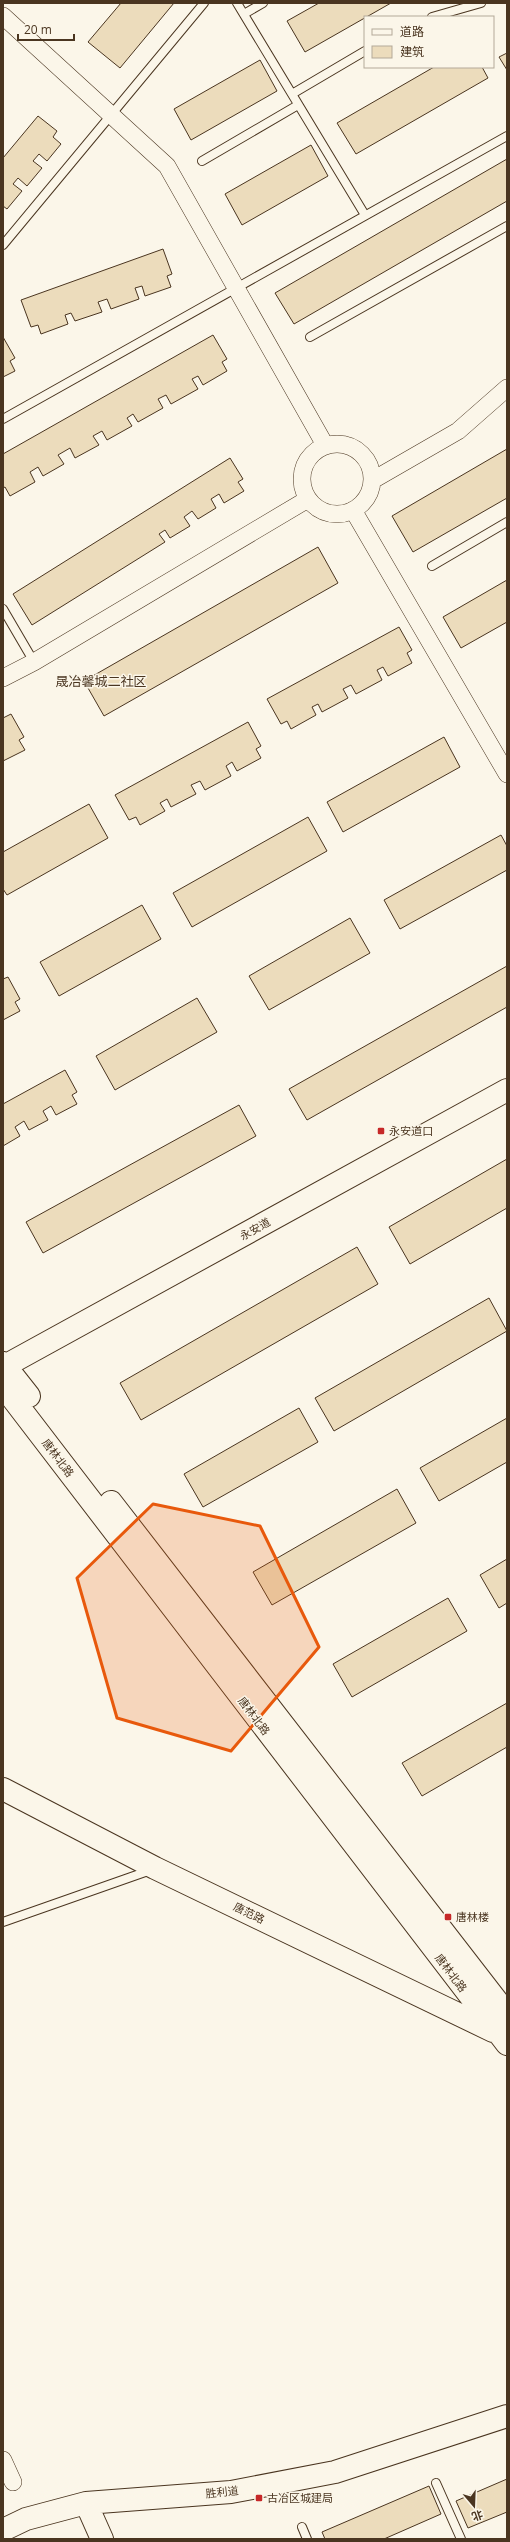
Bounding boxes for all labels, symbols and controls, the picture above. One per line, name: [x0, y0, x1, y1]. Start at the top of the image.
scale bar: [18, 16, 74, 42]
legend: [364, 16, 494, 68]
text: 20 m: [24, 21, 52, 38]
text: 道路: [400, 23, 424, 40]
text: 建筑: [400, 43, 424, 60]
district label: 晟冶馨城二社区: [55, 672, 147, 690]
place label: 永安道口: [389, 1123, 433, 1138]
marker: 永安道口: [376, 1126, 386, 1136]
street label: 永安道: [237, 1214, 273, 1243]
street label: 唐林北路: [39, 1436, 78, 1480]
street label: 唐林北路: [235, 1694, 274, 1738]
street label: 唐范路: [231, 1899, 267, 1927]
place label: 唐林楼: [456, 1909, 489, 1924]
marker: 唐林楼: [443, 1912, 453, 1922]
street label: 唐林北路: [432, 1951, 471, 1995]
street label: 胜利道: [205, 2482, 239, 2501]
north arrow: [454, 2486, 494, 2526]
place label: 古冶区城建局: [267, 2490, 333, 2505]
marker: 古冶区城建局: [254, 2493, 264, 2503]
text: 北: [470, 2507, 485, 2525]

